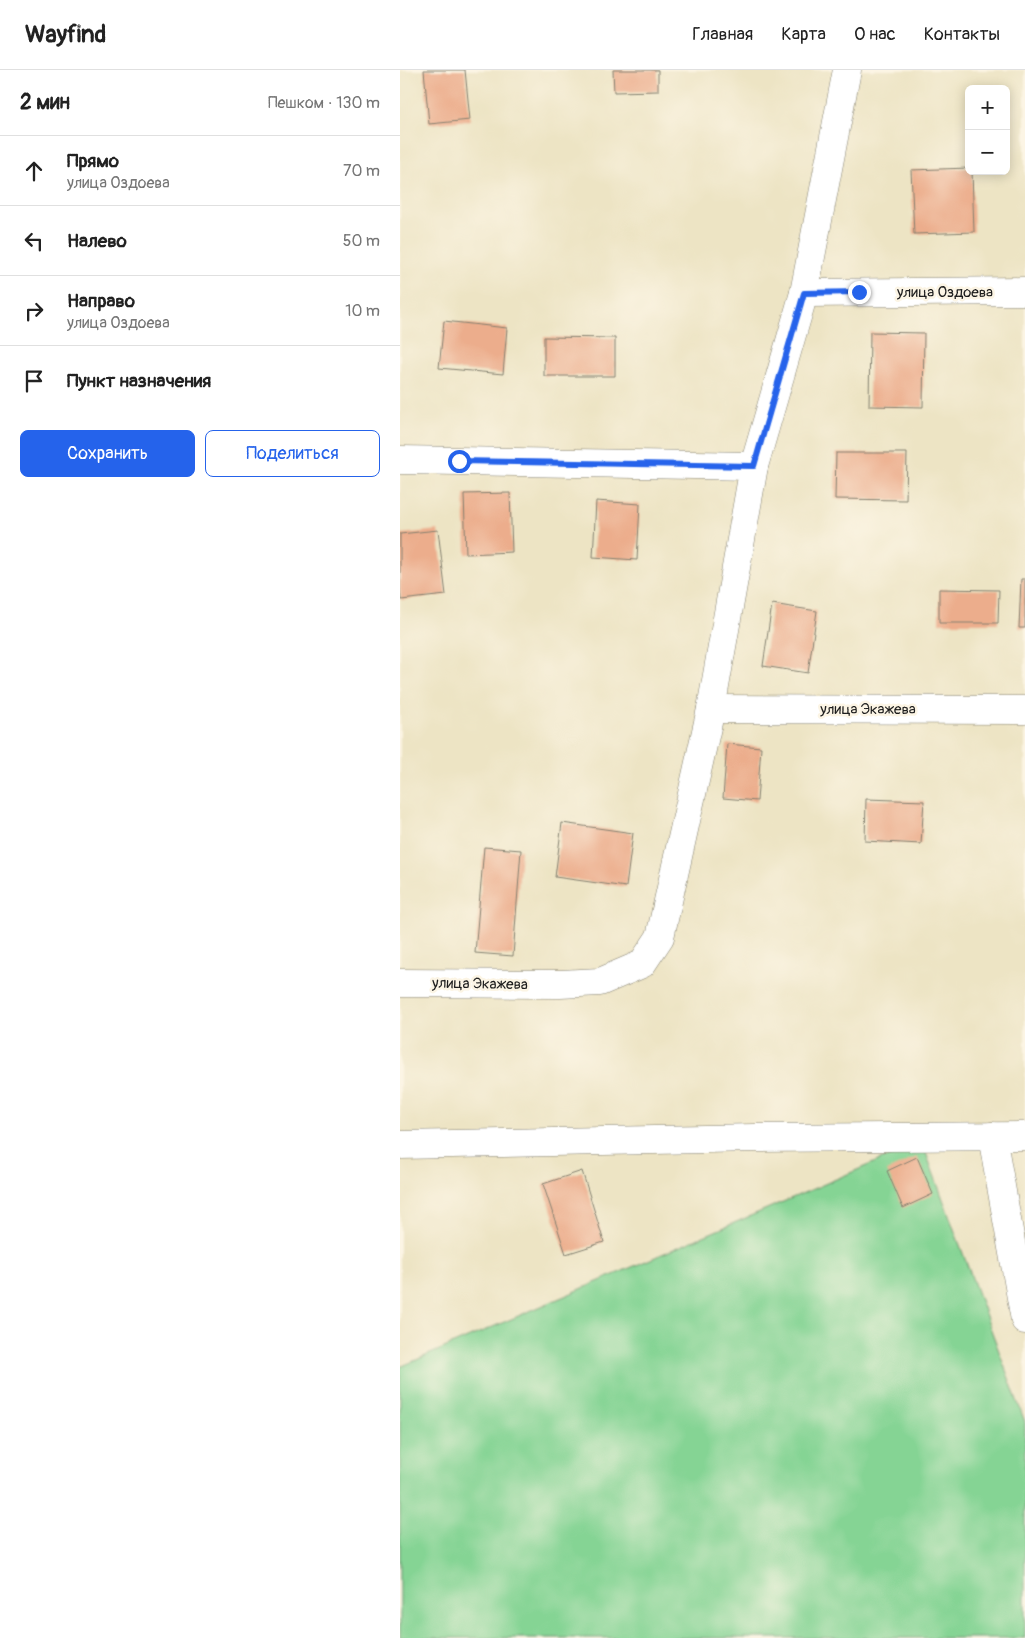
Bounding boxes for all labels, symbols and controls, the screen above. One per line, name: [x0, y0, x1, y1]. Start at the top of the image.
text: Wayfind: [25, 20, 106, 49]
text: Главная: [692, 23, 753, 46]
text: Карта: [781, 23, 826, 46]
text: О нас: [854, 23, 896, 46]
text: Контакты: [924, 23, 1000, 46]
map controls: [965, 85, 1010, 175]
button: +: [965, 85, 1010, 130]
text: 2 мин: [20, 89, 70, 116]
text: Пешком · 130 m: [268, 93, 380, 113]
button: −: [965, 130, 1010, 175]
text: Прямо: [67, 149, 119, 173]
icon: ahead: [20, 157, 48, 185]
text: 70 m: [343, 161, 380, 181]
text: улица Оздоева: [67, 173, 170, 193]
icon: left: [20, 227, 48, 255]
text: Налево: [67, 229, 127, 253]
text: 50 m: [343, 231, 380, 251]
route end: [848, 281, 871, 304]
street label: улица Оздоева: [896, 283, 993, 302]
text: Направо: [67, 289, 135, 313]
icon: right: [20, 297, 48, 325]
text: 10 m: [345, 301, 380, 321]
text: улица Оздоева: [67, 313, 170, 333]
icon: arrive: [20, 367, 48, 395]
text: Пункт назначения: [67, 369, 211, 393]
button: Сохранить: [20, 430, 195, 477]
button: Поделиться: [205, 430, 380, 477]
route start: [448, 450, 471, 473]
street label: улица Экажева: [819, 700, 916, 719]
street label: улица Экажева: [431, 974, 528, 994]

